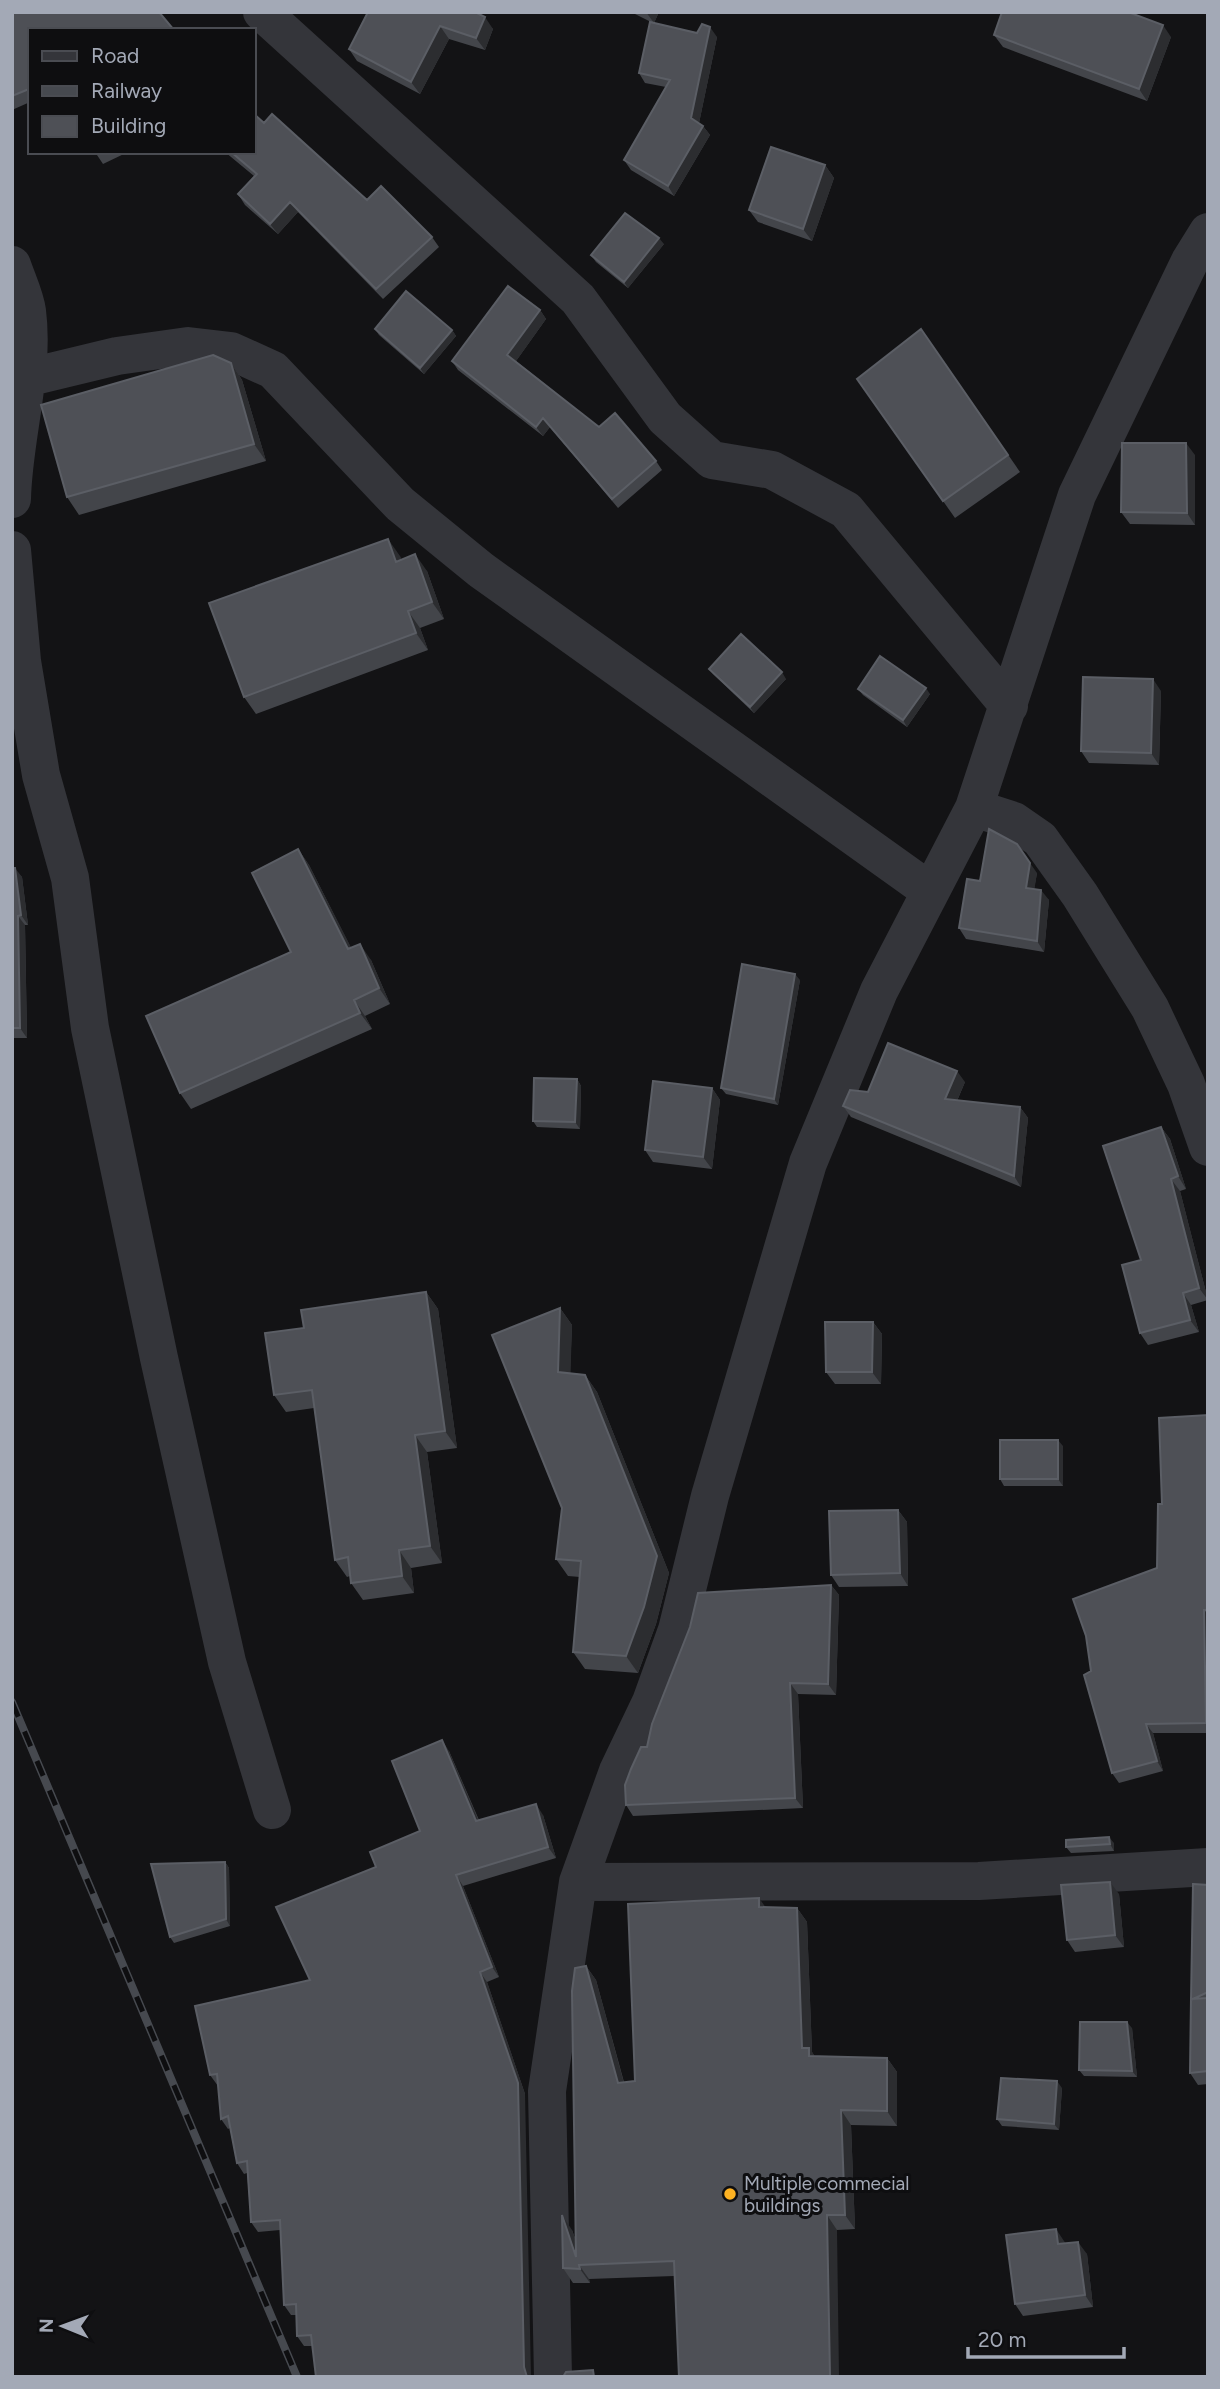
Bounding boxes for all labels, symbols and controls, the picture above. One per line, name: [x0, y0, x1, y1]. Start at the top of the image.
legend: [28, 28, 256, 154]
text: Road: [91, 43, 139, 68]
text: Railway: [91, 78, 162, 103]
text: Building: [91, 113, 166, 138]
place label: Multiple commecial buildings: [744, 2172, 910, 2217]
marker: Multiple commecial buildings: [722, 2186, 738, 2202]
north arrow: [28, 2291, 98, 2361]
scale bar: [968, 2316, 1124, 2360]
text: N: [35, 2318, 58, 2333]
text: 20 m: [978, 2327, 1026, 2352]

